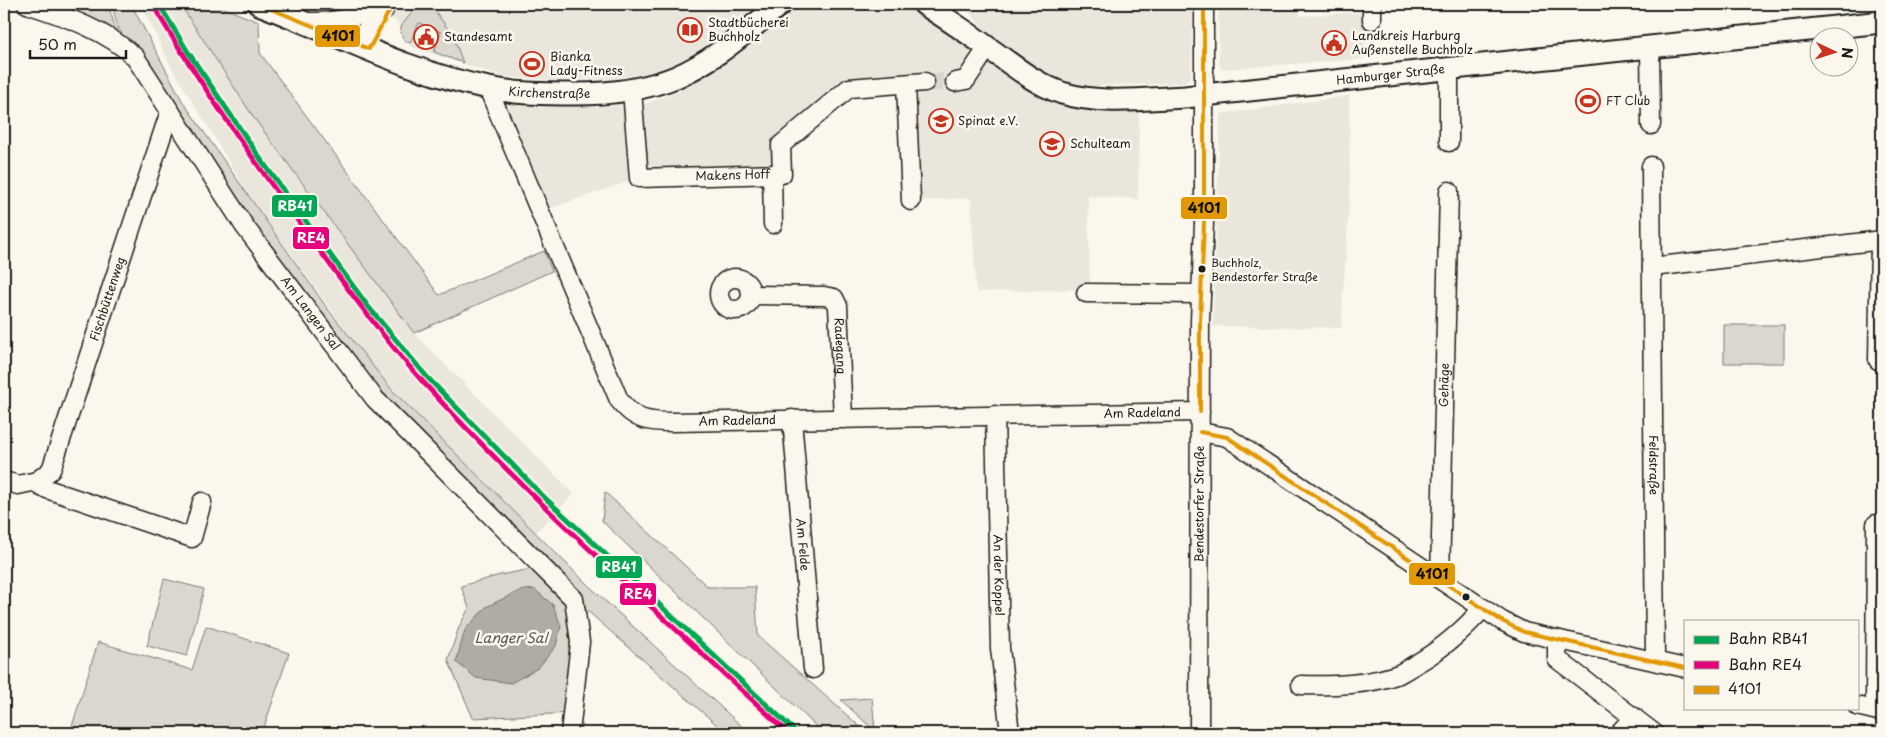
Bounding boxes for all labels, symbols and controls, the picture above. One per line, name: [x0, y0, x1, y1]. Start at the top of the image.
place label: Stadtbücherei Buchholz: [708, 13, 789, 45]
library icon: Stadtbücherei Buchholz: [677, 17, 703, 43]
line badge: 4101: [314, 24, 361, 48]
public building icon: Standesamt: [413, 24, 439, 50]
text: 4101: [322, 25, 354, 46]
place label: Landkreis Harburg Außenstelle Buchholz: [1352, 26, 1473, 58]
place label: Standesamt: [444, 27, 513, 45]
scale bar: [30, 28, 126, 60]
north arrow: [1808, 28, 1858, 78]
public building icon: Landkreis Harburg Außenstelle Buchholz: [1321, 30, 1347, 56]
text: 50 m: [38, 32, 77, 55]
place label: Bianka Lady-Fitness: [550, 47, 623, 79]
text: N: [1837, 47, 1858, 59]
sports icon: Bianka Lady-Fitness: [519, 51, 545, 77]
street label: Hamburger Straße: [1335, 59, 1446, 89]
street label: Kirchenstraße: [508, 81, 590, 102]
sports icon: FT Club: [1575, 88, 1601, 114]
place label: FT Club: [1606, 91, 1650, 109]
school or university icon: Spinat e.V.: [928, 108, 954, 134]
place label: Spinat e.V.: [958, 111, 1018, 129]
school or university icon: Schulteam: [1039, 131, 1065, 157]
place label: Schulteam: [1070, 134, 1131, 152]
street label: Makens Hoff: [695, 164, 772, 184]
line badge: RB41: [271, 194, 318, 218]
text: RB41: [278, 195, 312, 216]
line badge: 4101: [1180, 196, 1228, 220]
text: 4101: [1188, 197, 1220, 218]
line badge: RE4: [292, 226, 330, 250]
text: RE4: [297, 227, 326, 248]
street label: Fischbüttenweg: [84, 254, 129, 343]
place label: Buchholz, Bendestorfer Straße: [1211, 254, 1318, 285]
marker: Buchholz, Bendestorfer Straße: [1197, 264, 1207, 274]
street label: Am Langen Sal: [277, 272, 345, 354]
street label: Radegang: [831, 317, 851, 375]
street label: Gehäge: [1434, 363, 1453, 407]
street label: Am Radeland: [1103, 402, 1181, 422]
street label: Am Radeland: [699, 410, 776, 430]
street label: Feldstraße: [1645, 435, 1664, 495]
street label: Bendestorfer Straße: [1189, 446, 1208, 562]
street label: Am Felde: [792, 517, 815, 572]
street label: An der Koppel: [990, 534, 1009, 616]
line badge: RB41: [595, 555, 643, 579]
text: RB41: [602, 556, 636, 577]
line badge: 4101: [1408, 562, 1456, 586]
text: 4101: [1416, 563, 1448, 584]
line badge: RE4: [619, 582, 657, 606]
text: RE4: [624, 583, 653, 604]
unlabelled marker: [1461, 592, 1471, 602]
legend: [1684, 620, 1858, 710]
text: Bahn RB41: [1728, 626, 1808, 649]
water label: Langer Sal: [474, 627, 550, 648]
text: Bahn RE4: [1728, 652, 1802, 675]
text: 4101: [1728, 676, 1761, 699]

